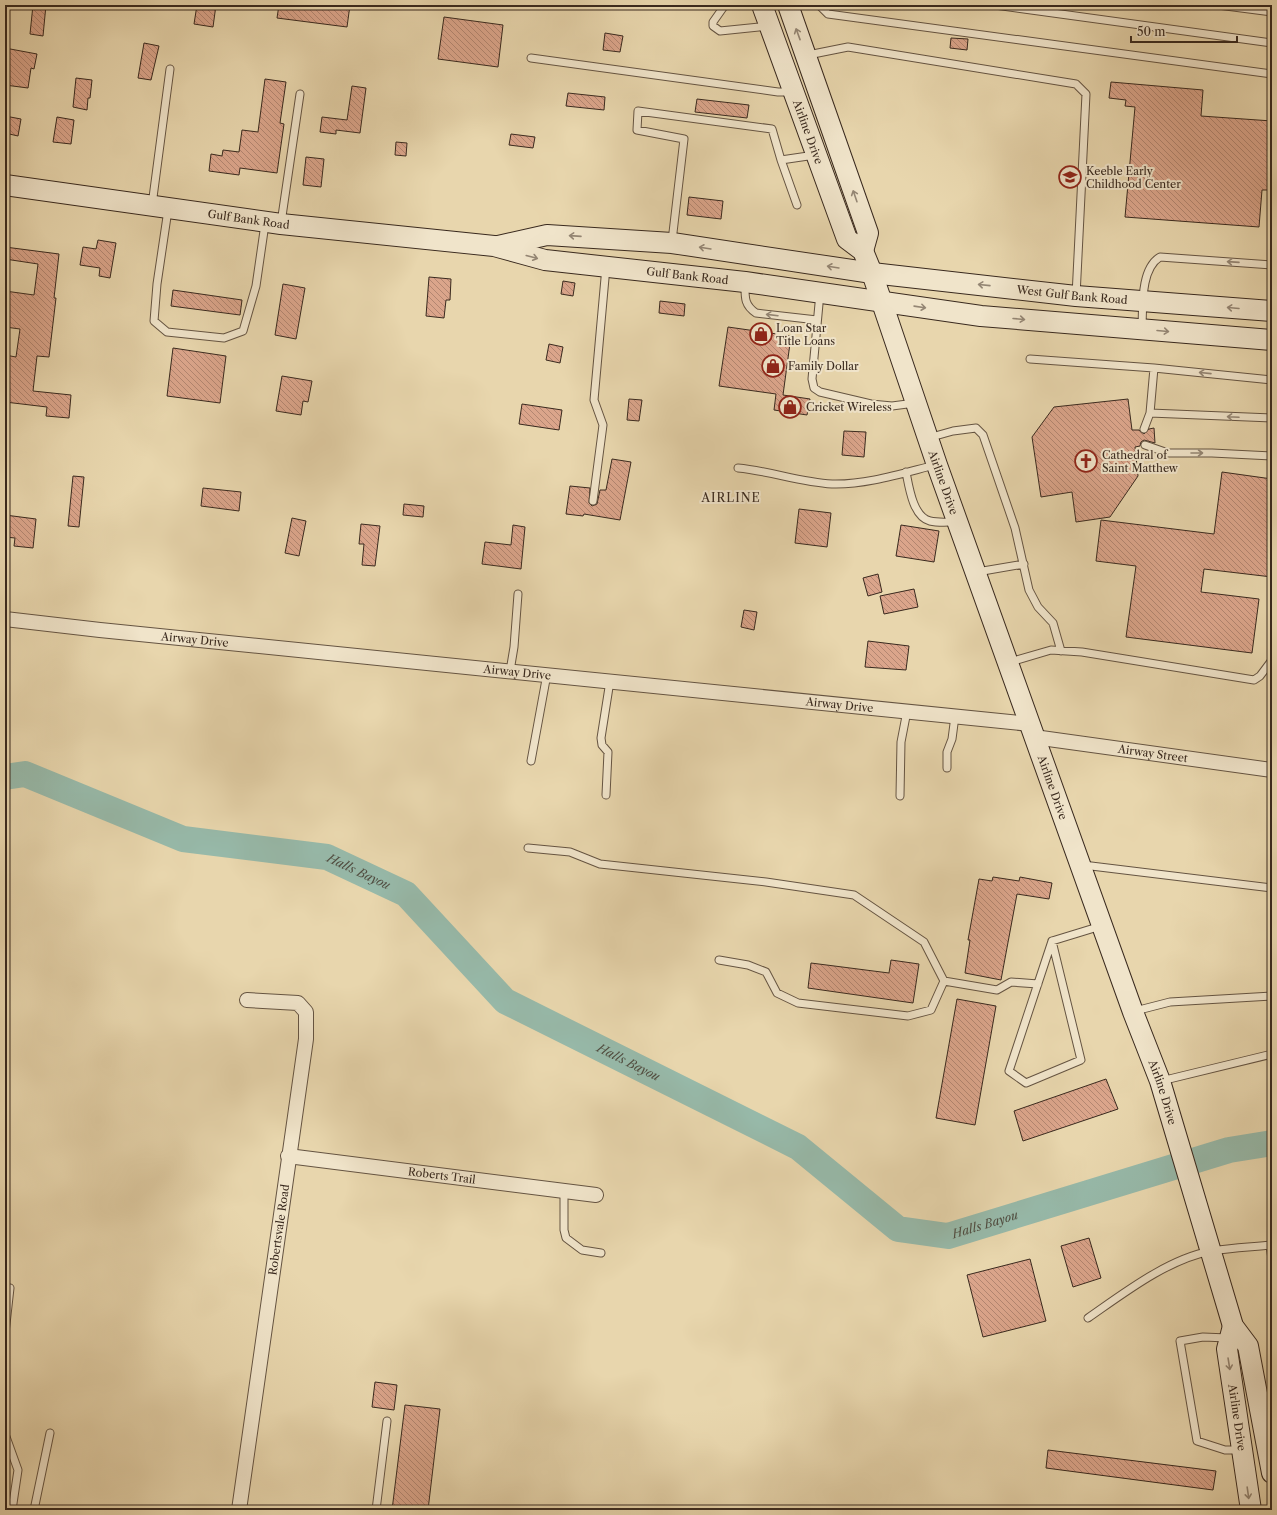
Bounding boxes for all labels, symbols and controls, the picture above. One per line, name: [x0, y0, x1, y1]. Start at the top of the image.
scale bar: [1131, 18, 1237, 44]
text: 50 m: [1137, 24, 1166, 39]
one-way arrow: [794, 28, 802, 40]
street label: Airline Drive: [790, 97, 826, 166]
school or university icon: Keeble Early Childhood Center: [1057, 164, 1083, 190]
place label: Keeble Early Childhood Center: [1086, 164, 1181, 191]
one-way arrow: [851, 190, 859, 202]
street label: Gulf Bank Road: [207, 207, 290, 232]
one-way arrow: [569, 233, 582, 240]
one-way arrow: [699, 244, 712, 252]
one-way arrow: [525, 253, 538, 261]
one-way arrow: [1227, 259, 1240, 266]
one-way arrow: [827, 263, 840, 271]
street label: Gulf Bank Road: [646, 264, 729, 287]
one-way arrow: [978, 281, 991, 289]
street label: West Gulf Bank Road: [1015, 282, 1128, 307]
one-way arrow: [913, 303, 926, 311]
one-way arrow: [1227, 304, 1240, 311]
one-way arrow: [766, 311, 779, 319]
one-way arrow: [1012, 315, 1025, 323]
shop icon: Loan Star Title Loans: [748, 321, 774, 347]
place label: Loan Star Title Loans: [776, 321, 835, 348]
one-way arrow: [1156, 328, 1169, 335]
shop icon: Family Dollar: [760, 353, 786, 379]
place label: Family Dollar: [788, 359, 859, 373]
one-way arrow: [1199, 369, 1212, 377]
shop icon: Cricket Wireless: [777, 394, 803, 420]
place label: Cricket Wireless: [806, 400, 892, 414]
one-way arrow: [1227, 413, 1240, 420]
street label: Airline Drive: [925, 447, 961, 517]
church icon: Cathedral of Saint Matthew: [1073, 448, 1099, 474]
place label: Cathedral of Saint Matthew: [1102, 448, 1179, 475]
one-way arrow: [1190, 449, 1203, 457]
district label: AIRLINE: [700, 490, 761, 505]
street label: Airway Drive: [159, 629, 229, 650]
street label: Airway Drive: [482, 662, 552, 683]
street label: Airway Drive: [804, 694, 874, 715]
street label: Airway Street: [1116, 742, 1189, 765]
street label: Airline Drive: [1034, 752, 1071, 822]
water label: Halls Bayou: [324, 850, 394, 893]
water label: Halls Bayou: [594, 1040, 663, 1084]
street label: Airline Drive: [1145, 1057, 1180, 1126]
street label: Roberts Trail: [407, 1164, 477, 1187]
street label: Robertsvale Road: [265, 1183, 292, 1276]
water label: Halls Bayou: [949, 1207, 1020, 1242]
one-way arrow: [1225, 1357, 1233, 1370]
street label: Airline Drive: [1225, 1382, 1249, 1452]
one-way arrow: [1244, 1486, 1252, 1499]

